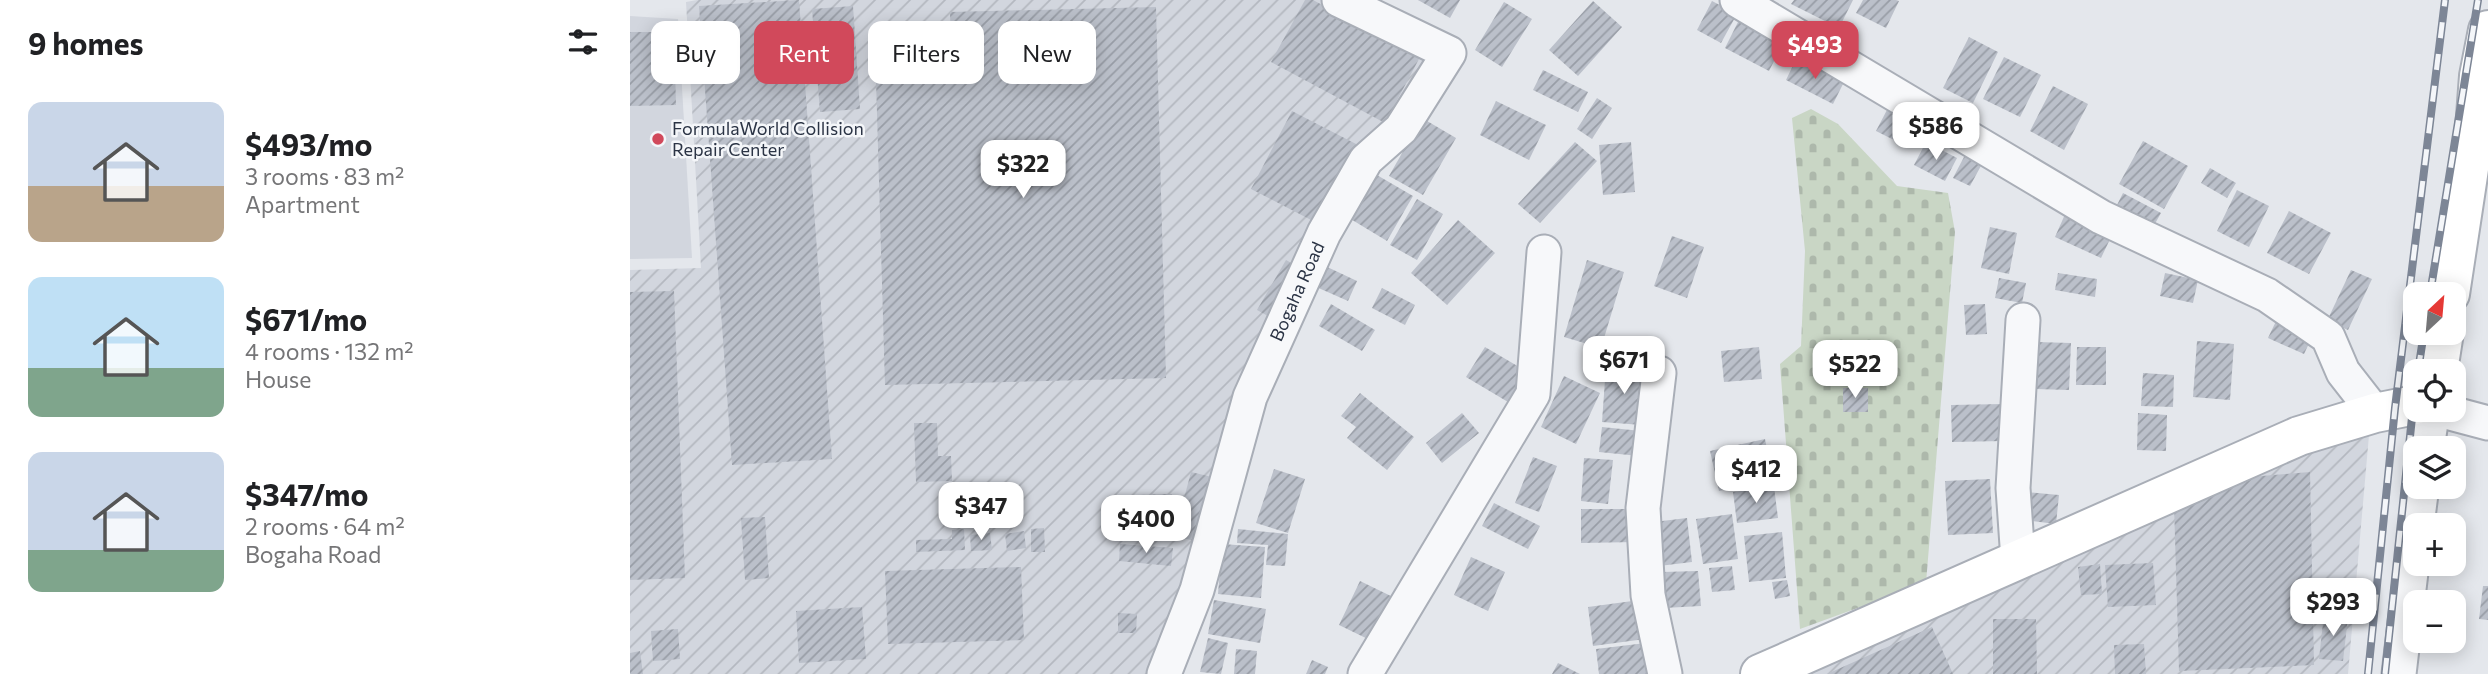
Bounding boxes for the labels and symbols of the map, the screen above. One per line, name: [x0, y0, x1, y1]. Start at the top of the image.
pin: $493: [1774, 22, 1856, 81]
pin: $586: [1895, 102, 1977, 162]
place label: FormulaWorld Collision Repair Center: [672, 117, 864, 160]
marker: FormulaWorld Collision Repair Center: [650, 131, 666, 147]
pin: $322: [982, 140, 1064, 200]
street label: Bogaha Road: [1265, 238, 1329, 344]
north arrow: [2403, 282, 2466, 345]
pin: $671: [1583, 336, 1665, 396]
pin: $522: [1814, 340, 1896, 400]
pin: $412: [1715, 446, 1797, 505]
pin: $347: [940, 482, 1022, 542]
pin: $400: [1105, 496, 1187, 555]
pin: $293: [2292, 578, 2374, 638]

